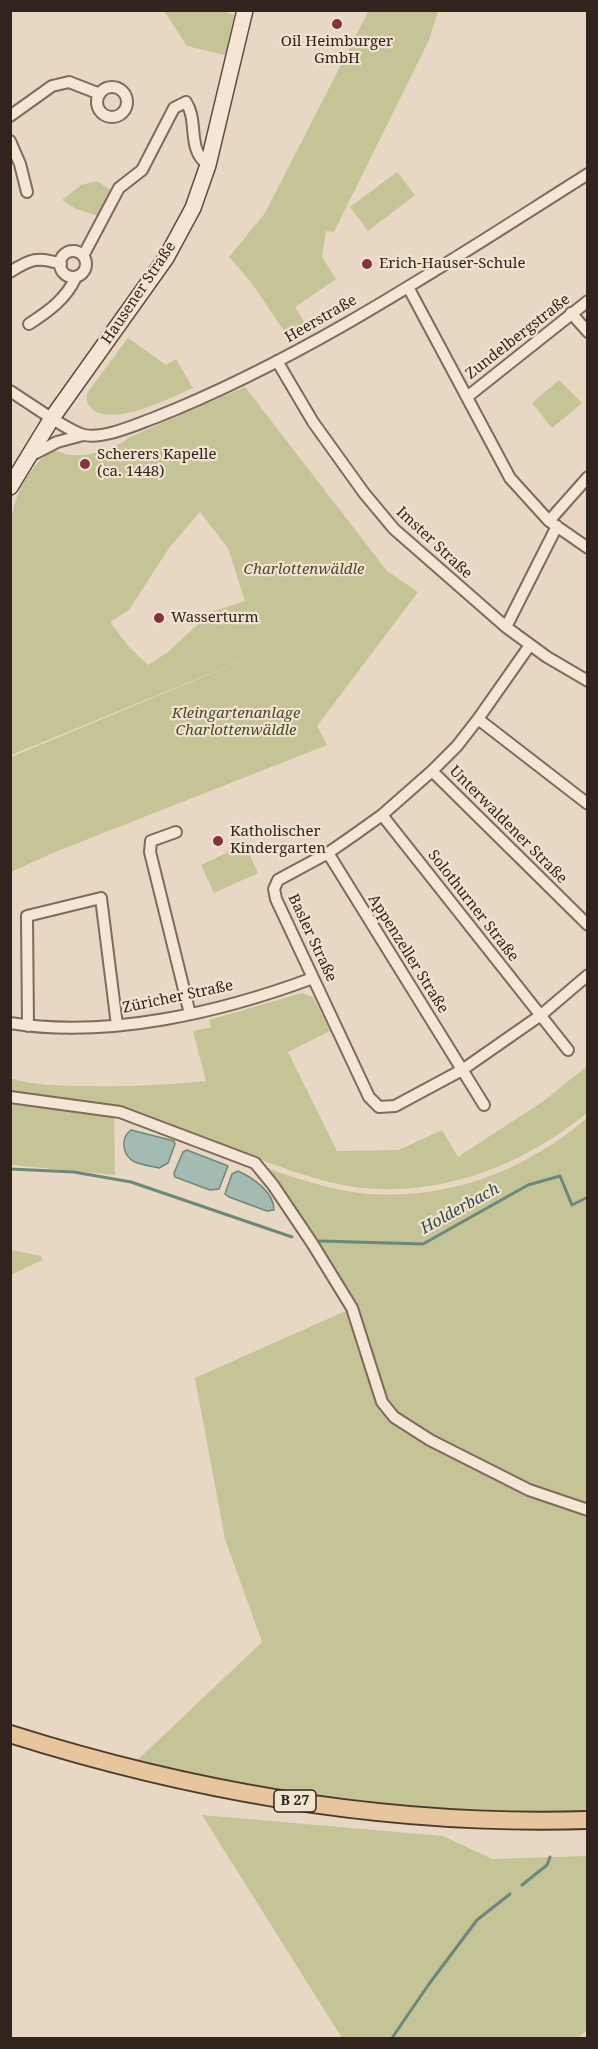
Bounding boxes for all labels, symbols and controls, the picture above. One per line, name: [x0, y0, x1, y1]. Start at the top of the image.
marker: Oil Heimburger GmbH: [330, 17, 344, 31]
place label: Oil Heimburger GmbH: [281, 33, 393, 68]
street label: Hausener Straße: [98, 238, 180, 348]
place label: Erich-Hauser-Schule: [379, 255, 525, 273]
marker: Erich-Hauser-Schule: [360, 257, 374, 271]
street label: Heerstraße: [282, 291, 360, 347]
street label: Zundelbergstraße: [462, 291, 574, 383]
place label: Scherers Kapelle (ca. 1448): [97, 446, 216, 481]
marker: Scherers Kapelle (ca. 1448): [78, 457, 92, 471]
street label: Imster Straße: [392, 503, 476, 583]
park label: Charlottenwäldle: [244, 561, 364, 579]
place label: Wasserturm: [171, 609, 259, 627]
marker: Wasserturm: [152, 611, 166, 625]
park label: Kleingartenanlage Charlottenwäldle: [172, 705, 300, 740]
street label: Unterwaldener Straße: [445, 762, 571, 888]
place label: Katholischer Kindergarten: [230, 823, 326, 858]
marker: Katholischer Kindergarten: [211, 834, 225, 848]
street label: Solothurner Straße: [424, 847, 522, 965]
street label: Basler Straße: [284, 891, 340, 985]
street label: Appenzeller Straße: [364, 891, 452, 1017]
street label: Züricher Straße: [121, 976, 235, 1018]
water label: Holderbach: [417, 1180, 503, 1238]
road number: B 27: [274, 1790, 316, 1812]

